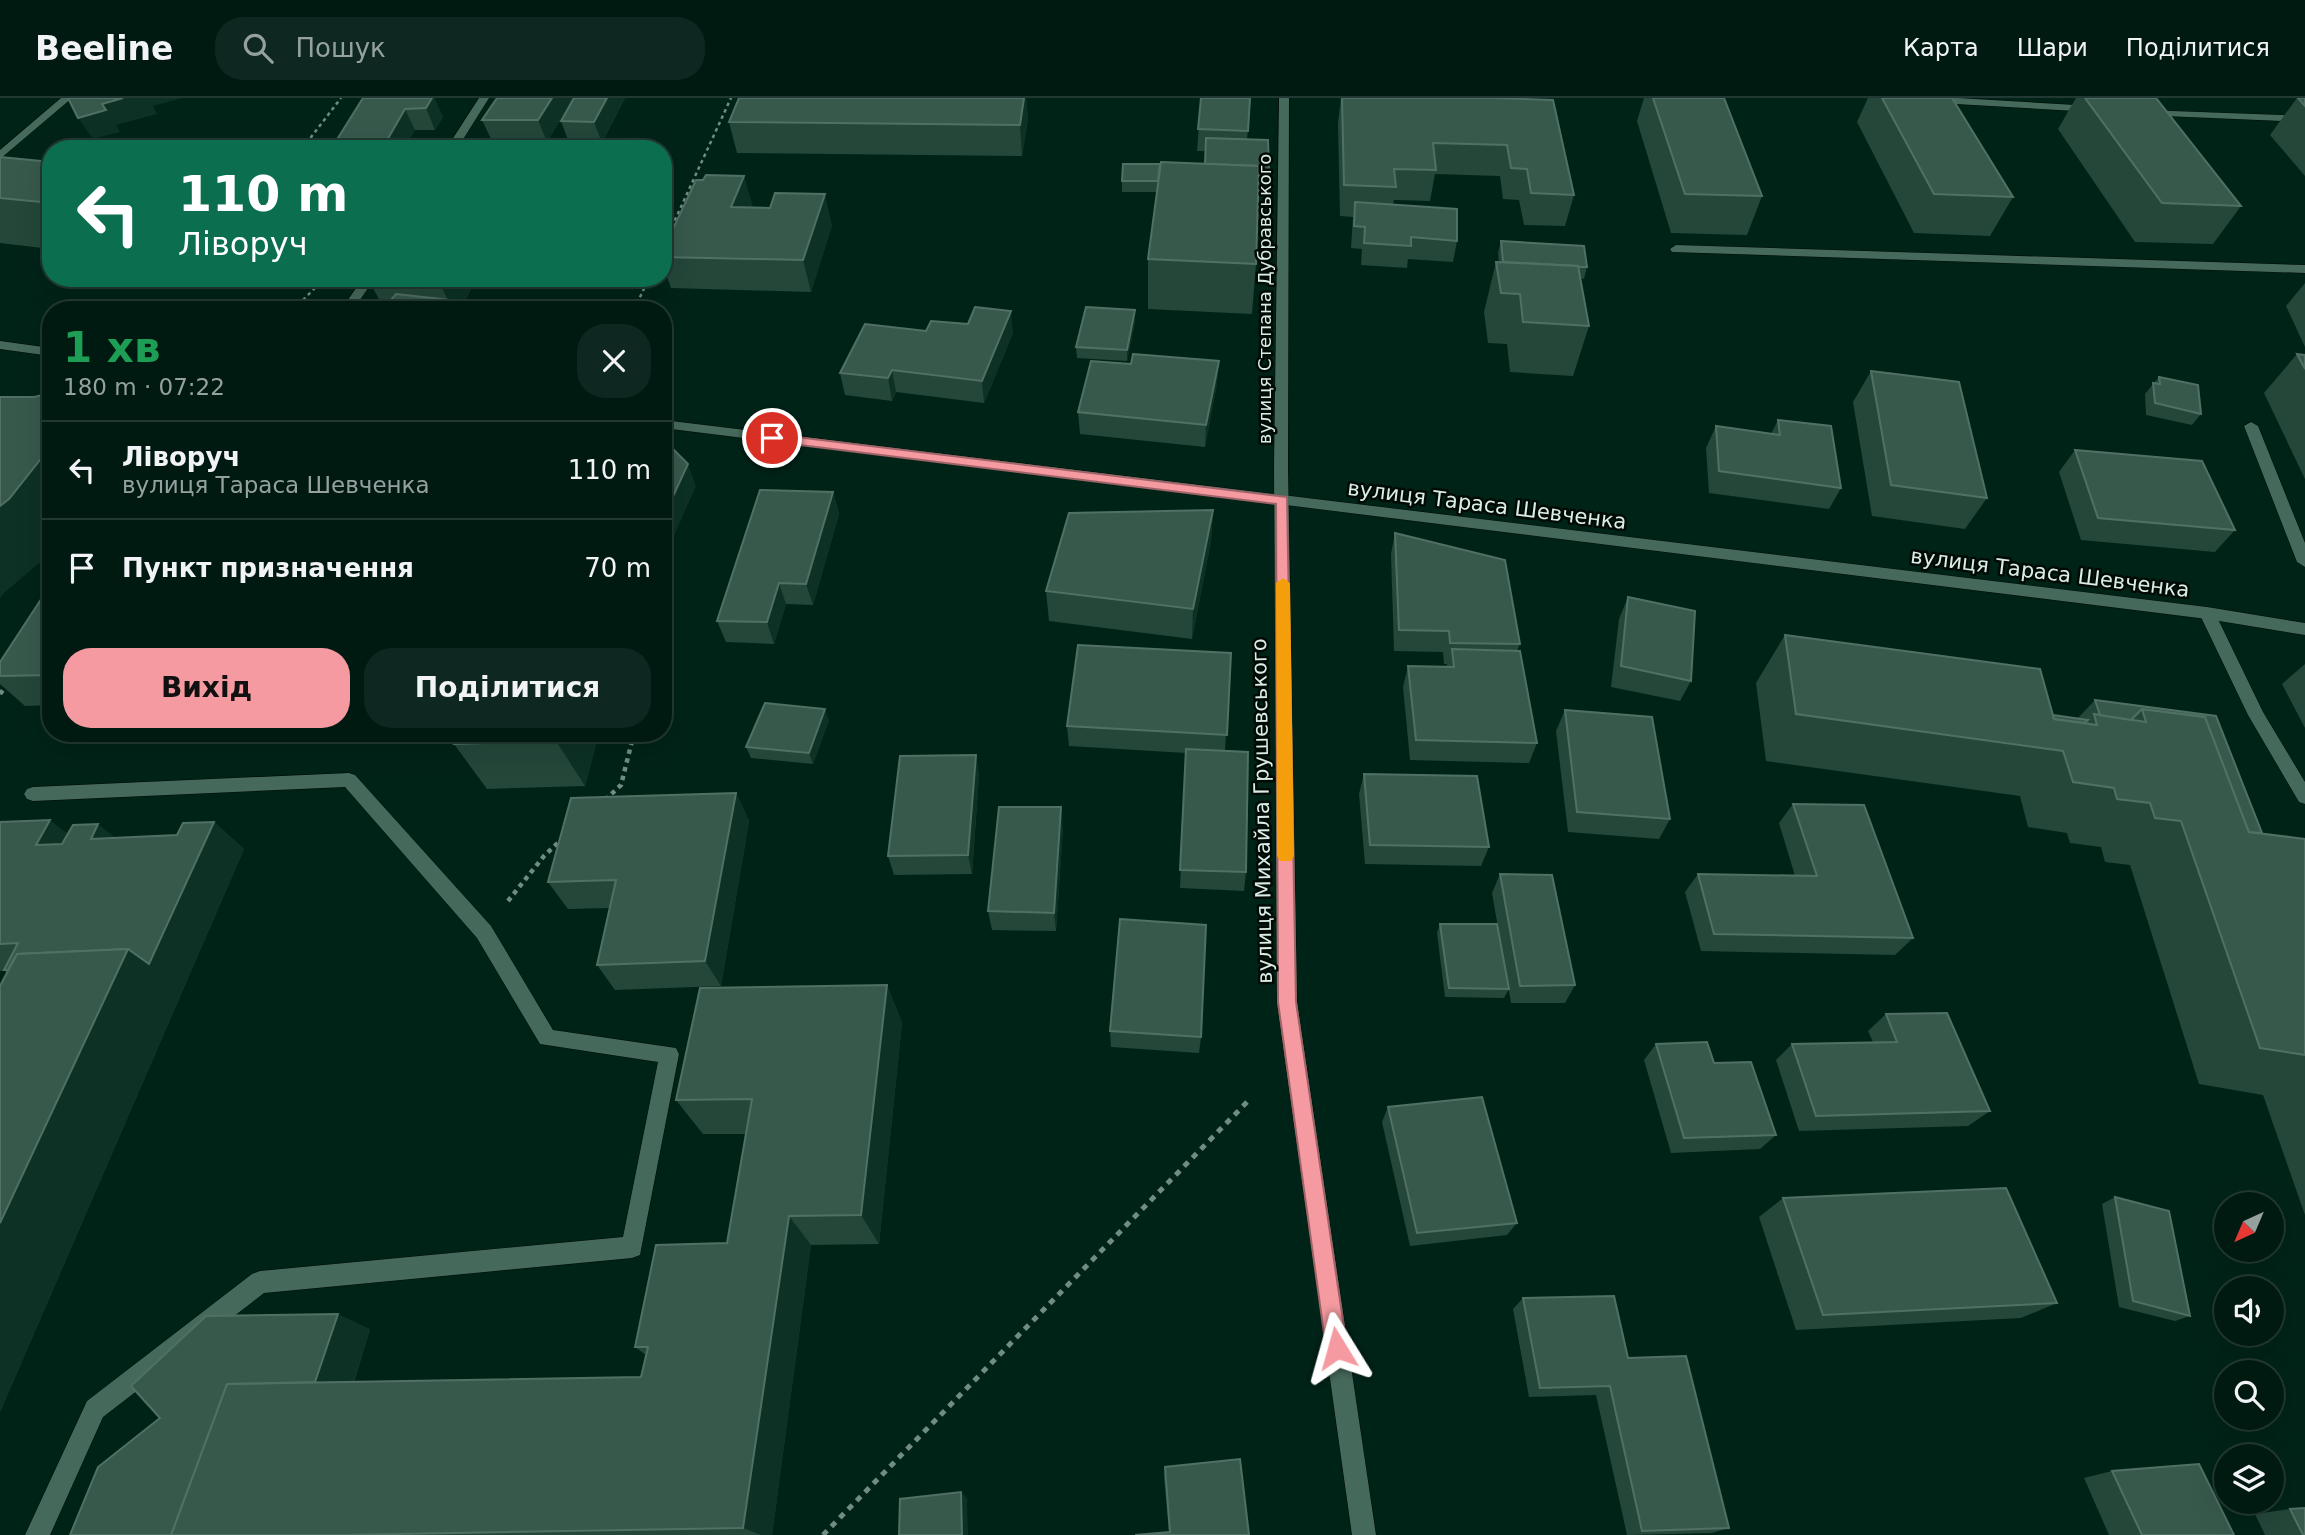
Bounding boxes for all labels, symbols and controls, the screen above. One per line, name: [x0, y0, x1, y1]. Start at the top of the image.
search box: [215, 17, 705, 80]
text: Beeline: [35, 29, 173, 68]
icon: search: [239, 29, 277, 67]
text: Пошук: [295, 33, 386, 63]
text: Карта: [1903, 34, 1979, 62]
text: Шари: [2017, 34, 2088, 62]
text: Поділитися: [2126, 34, 2270, 62]
street label: вулиця Степана Дубравського: [1254, 154, 1275, 444]
text: 110 m: [178, 166, 348, 223]
icon: left: [63, 168, 154, 259]
text: Ліворуч: [178, 225, 308, 263]
text: 1 хв: [63, 323, 161, 372]
button: close: [577, 324, 651, 398]
text: 180 m · 07:22: [63, 374, 225, 400]
pin: [742, 408, 802, 468]
icon: arrive: [753, 419, 791, 457]
text: Ліворуч: [122, 442, 240, 472]
icon: left: [63, 451, 101, 489]
text: 110 m: [568, 455, 651, 485]
text: вулиця Тараса Шевченка: [122, 472, 430, 498]
street label: вулиця Тараса Шевченка: [1346, 476, 1628, 534]
street label: вулиця Тараса Шевченка: [1909, 544, 2191, 602]
icon: arrive: [63, 549, 101, 587]
text: Пункт призначення: [122, 553, 414, 583]
text: 70 m: [584, 553, 651, 583]
street label: вулиця Михайла Грушевського: [1247, 638, 1277, 984]
button: Вихід: [63, 648, 350, 728]
button: Поділитися: [364, 648, 651, 728]
north arrow: [2214, 1192, 2284, 1262]
map controls: [2214, 1192, 2284, 1514]
button: sound: [2214, 1276, 2284, 1346]
position arrow: [1300, 1311, 1374, 1385]
button: search: [2214, 1360, 2284, 1430]
button: layers: [2214, 1444, 2284, 1514]

